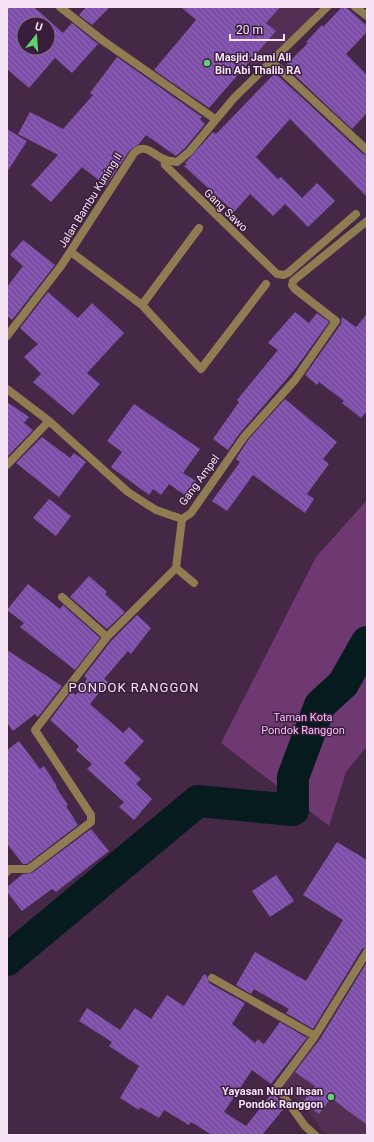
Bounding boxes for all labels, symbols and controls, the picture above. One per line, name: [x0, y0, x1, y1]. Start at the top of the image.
north arrow: [16, 16, 56, 56]
scale bar: [230, 16, 284, 42]
text: U: [33, 20, 44, 34]
text: 20 m: [236, 23, 263, 37]
place label: Masjid Jami Ali Bin Abi Thalib RA: [215, 51, 301, 77]
marker: Masjid Jami Ali Bin Abi Thalib RA: [202, 58, 212, 68]
street label: Jalan Bambu Kuning II: [56, 150, 125, 250]
street label: Gang Sawo: [201, 186, 250, 234]
street label: Gang Ampel: [177, 452, 222, 508]
district label: PONDOK RANGGON: [69, 680, 199, 695]
park label: Taman Kota Pondok Ranggon: [261, 711, 345, 737]
place label: Yayasan Nurul Ihsan Pondok Ranggon: [222, 1085, 323, 1111]
marker: Yayasan Nurul Ihsan Pondok Ranggon: [326, 1092, 336, 1102]

